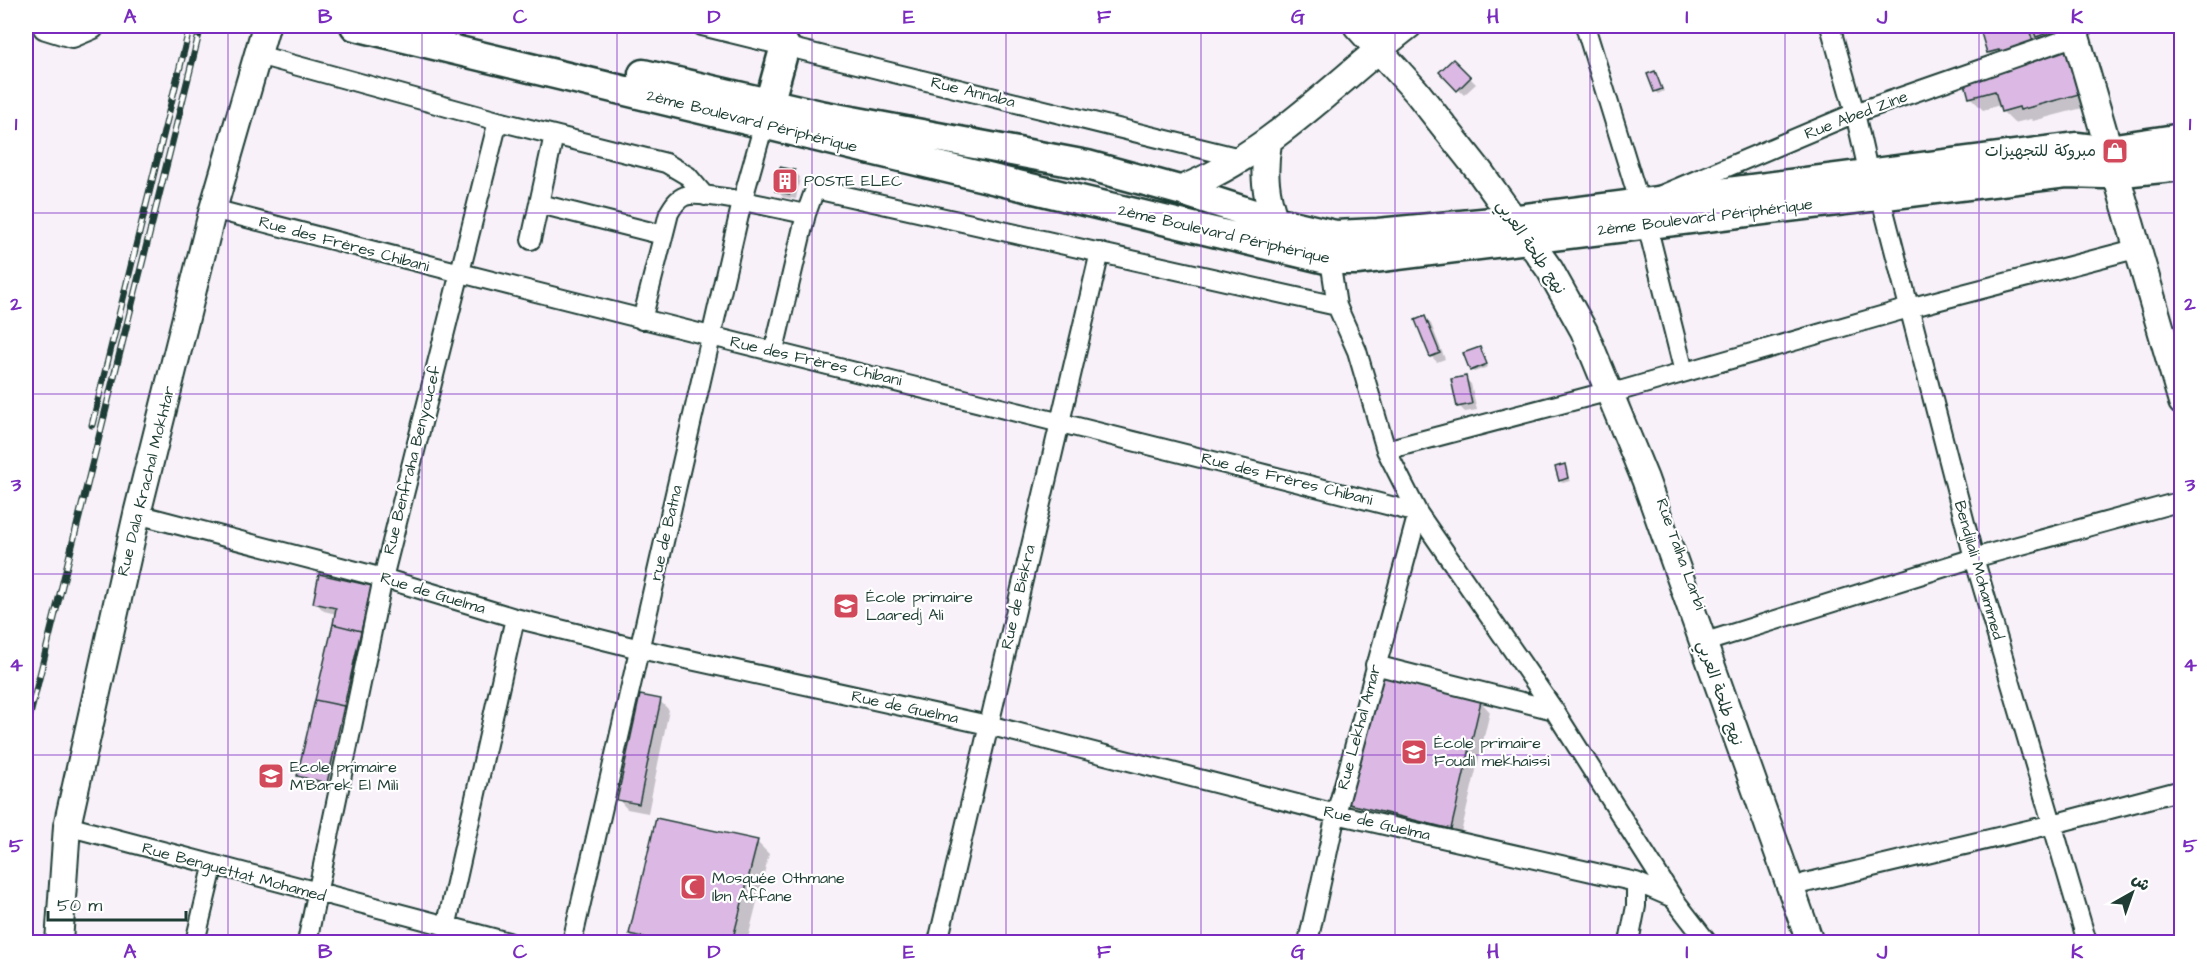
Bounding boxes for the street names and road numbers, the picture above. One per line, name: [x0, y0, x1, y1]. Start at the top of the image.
street label: Rue Annaba: [929, 71, 1017, 113]
street label: 2ème Boulevard Périphérique: [644, 84, 860, 158]
street label: Rue Abed Zine: [1801, 85, 1911, 145]
street label: 2ème Boulevard Périphérique: [1596, 193, 1814, 241]
street label: نهج طلحة العربي: [1489, 195, 1571, 300]
street label: 2ème Boulevard Périphérique: [1116, 199, 1332, 269]
street label: Rue des Frères Chibani: [256, 211, 432, 277]
street label: Rue des Frères Chibani: [728, 331, 905, 392]
street label: Rue Benfraha Benyoucef: [378, 363, 447, 557]
street label: Rue Dala Krachal Mokhtar: [112, 383, 180, 578]
street label: Rue des Frères Chibani: [1199, 447, 1375, 511]
street label: rue de Batna: [644, 483, 688, 583]
street label: Rue Talha Larbi: [1651, 495, 1712, 613]
street label: Bendjilali Mohammed: [1949, 498, 2009, 642]
street label: Rue de Biskra: [995, 543, 1041, 651]
street label: Rue de Guelma: [378, 567, 488, 619]
street label: نهج طلحة العربي: [1689, 637, 1748, 749]
street label: Rue Lekhal Amar: [1332, 662, 1386, 792]
street label: Rue de Guelma: [849, 685, 961, 729]
street label: Rue de Guelma: [1322, 800, 1432, 846]
street label: Rue Benguettat Mohamed: [140, 837, 328, 908]

